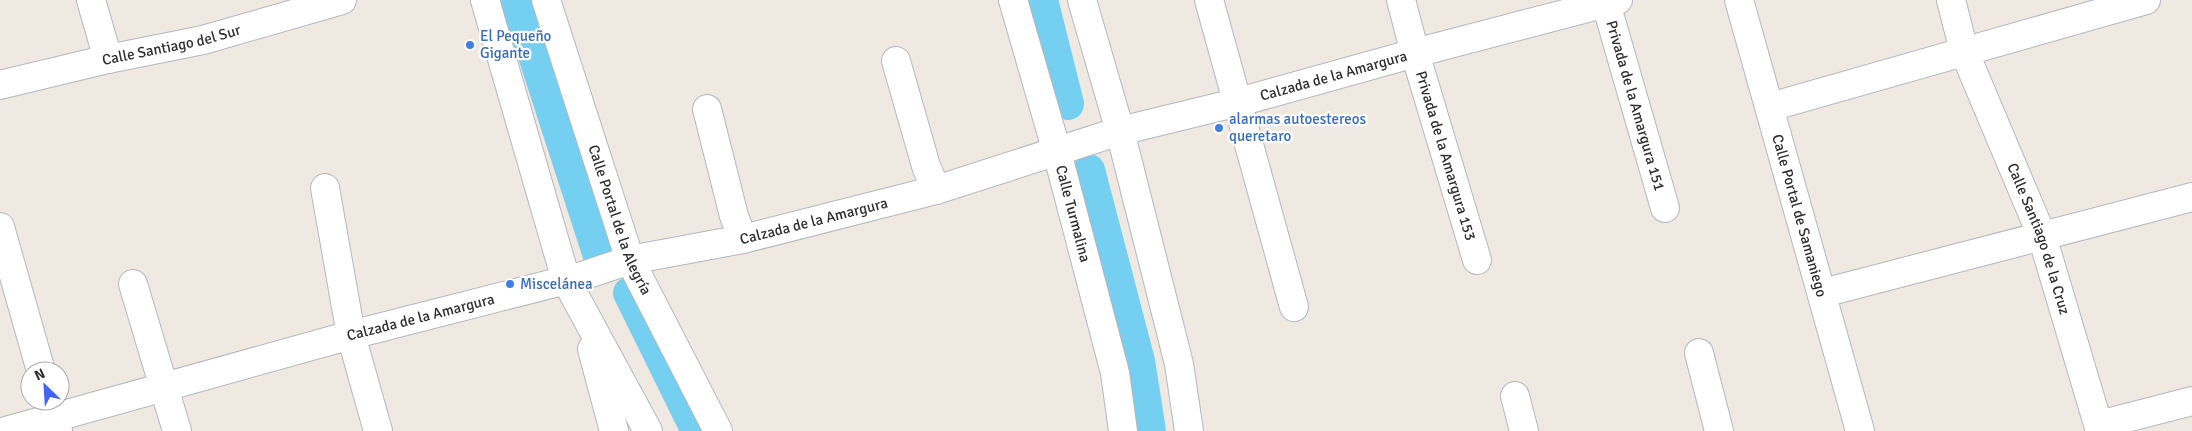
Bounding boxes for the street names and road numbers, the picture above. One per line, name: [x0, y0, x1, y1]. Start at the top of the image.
street label: Privada de la Amargura 151: [1602, 18, 1669, 193]
street label: Calle Santiago del Sur: [100, 21, 243, 69]
street label: Calzada de la Amargura: [1258, 47, 1409, 105]
street label: Privada de la Amargura 153: [1412, 69, 1480, 243]
street label: Calle Portal de Samaniego: [1768, 132, 1831, 299]
street label: Calle Portal de la Alegría: [584, 143, 655, 298]
street label: Calle Santiago de la Cruz: [2003, 160, 2074, 317]
street label: Calle Turmalina: [1052, 163, 1095, 264]
street label: Calzada de la Amargura: [738, 194, 890, 248]
street label: Calzada de la Amargura: [345, 290, 496, 345]

